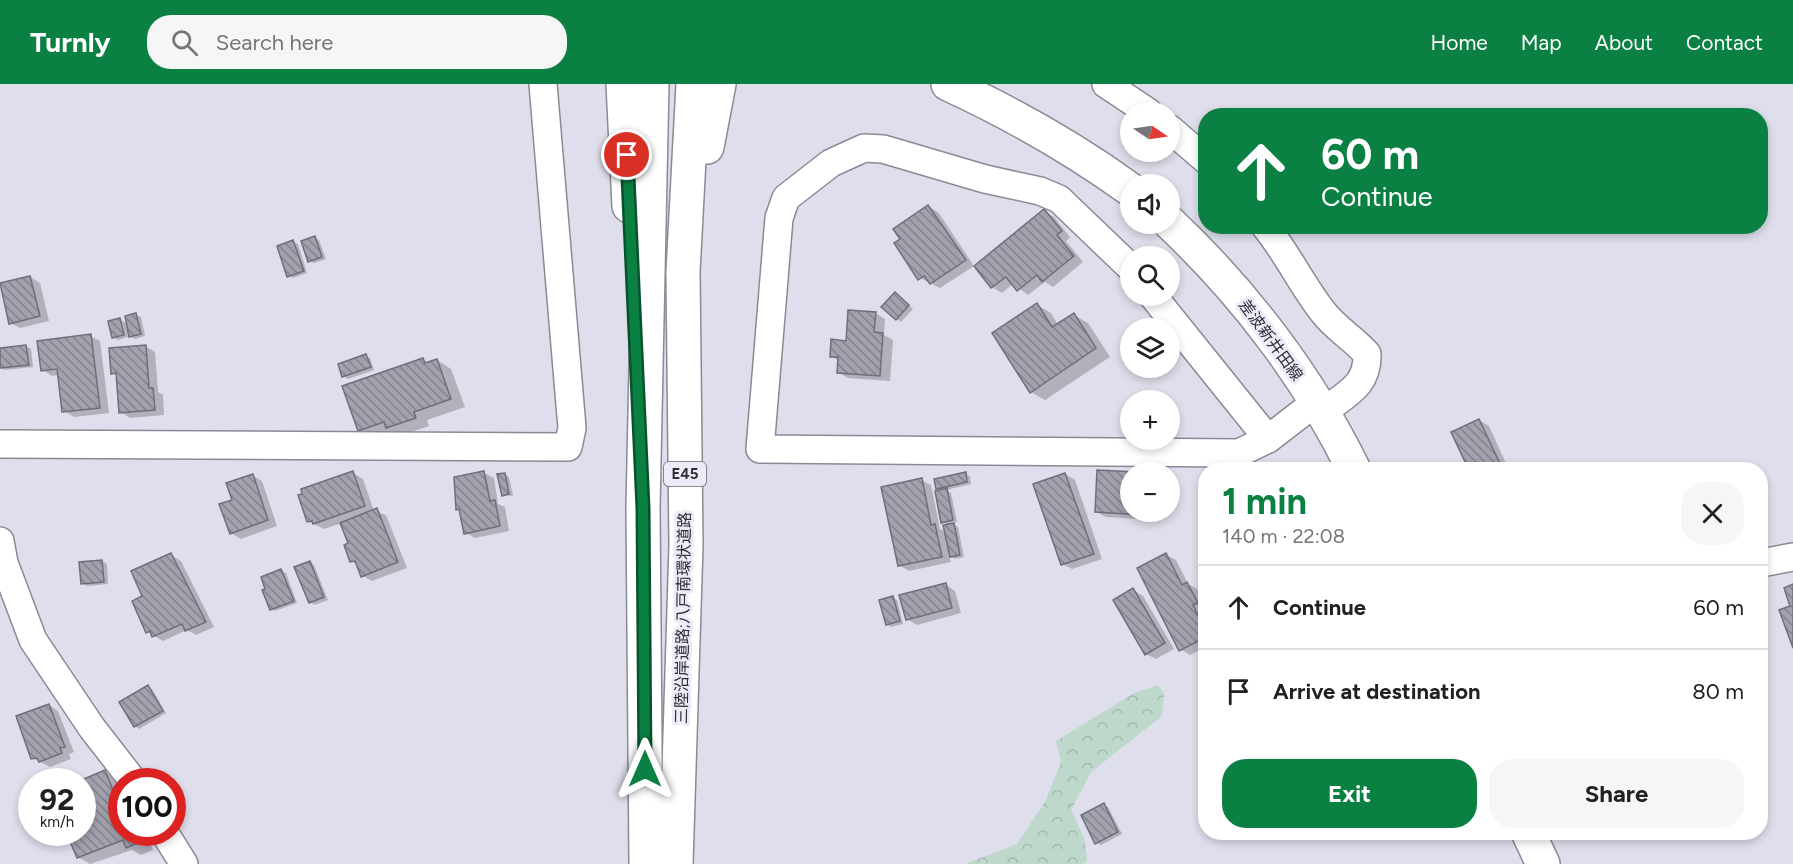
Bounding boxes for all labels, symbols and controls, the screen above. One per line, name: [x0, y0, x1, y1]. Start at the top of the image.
search box: [147, 15, 567, 69]
text: Turnly: [30, 25, 111, 59]
icon: search: [168, 26, 201, 59]
text: Search here: [216, 29, 333, 56]
text: Home: [1431, 30, 1488, 55]
text: Map: [1521, 30, 1562, 55]
text: About: [1595, 30, 1653, 55]
text: Contact: [1686, 30, 1763, 55]
north arrow: [1120, 102, 1180, 162]
map controls: [1120, 102, 1180, 522]
pin: [601, 129, 652, 180]
text: 60 m: [1321, 129, 1419, 180]
icon: ahead: [1222, 132, 1300, 210]
icon: arrive: [610, 138, 643, 171]
button: sound: [1120, 174, 1180, 234]
text: Continue: [1321, 180, 1433, 213]
button: search: [1120, 246, 1180, 306]
street label: 差波新井田線: [1235, 296, 1307, 384]
button: layers: [1120, 318, 1180, 378]
button: +: [1120, 390, 1180, 450]
road number: E45: [664, 462, 706, 486]
button: −: [1120, 462, 1180, 522]
text: 1 min: [1222, 480, 1307, 523]
button: close: [1681, 482, 1744, 545]
street label: 三陸沿岸道路;八戸南環状道路: [672, 512, 694, 724]
text: 140 m · 22:08: [1222, 524, 1345, 548]
icon: ahead: [1222, 591, 1255, 624]
text: Continue: [1273, 594, 1366, 621]
text: 60 m: [1693, 594, 1744, 621]
icon: arrive: [1222, 675, 1255, 708]
text: Arrive at destination: [1273, 678, 1481, 705]
text: 80 m: [1692, 678, 1744, 705]
position arrow: [613, 737, 677, 801]
button: Exit: [1222, 759, 1477, 828]
button: Share: [1489, 759, 1744, 828]
speed limit sign: 100: [108, 768, 186, 846]
text: 92: [40, 781, 74, 818]
text: km/h: [40, 813, 74, 831]

